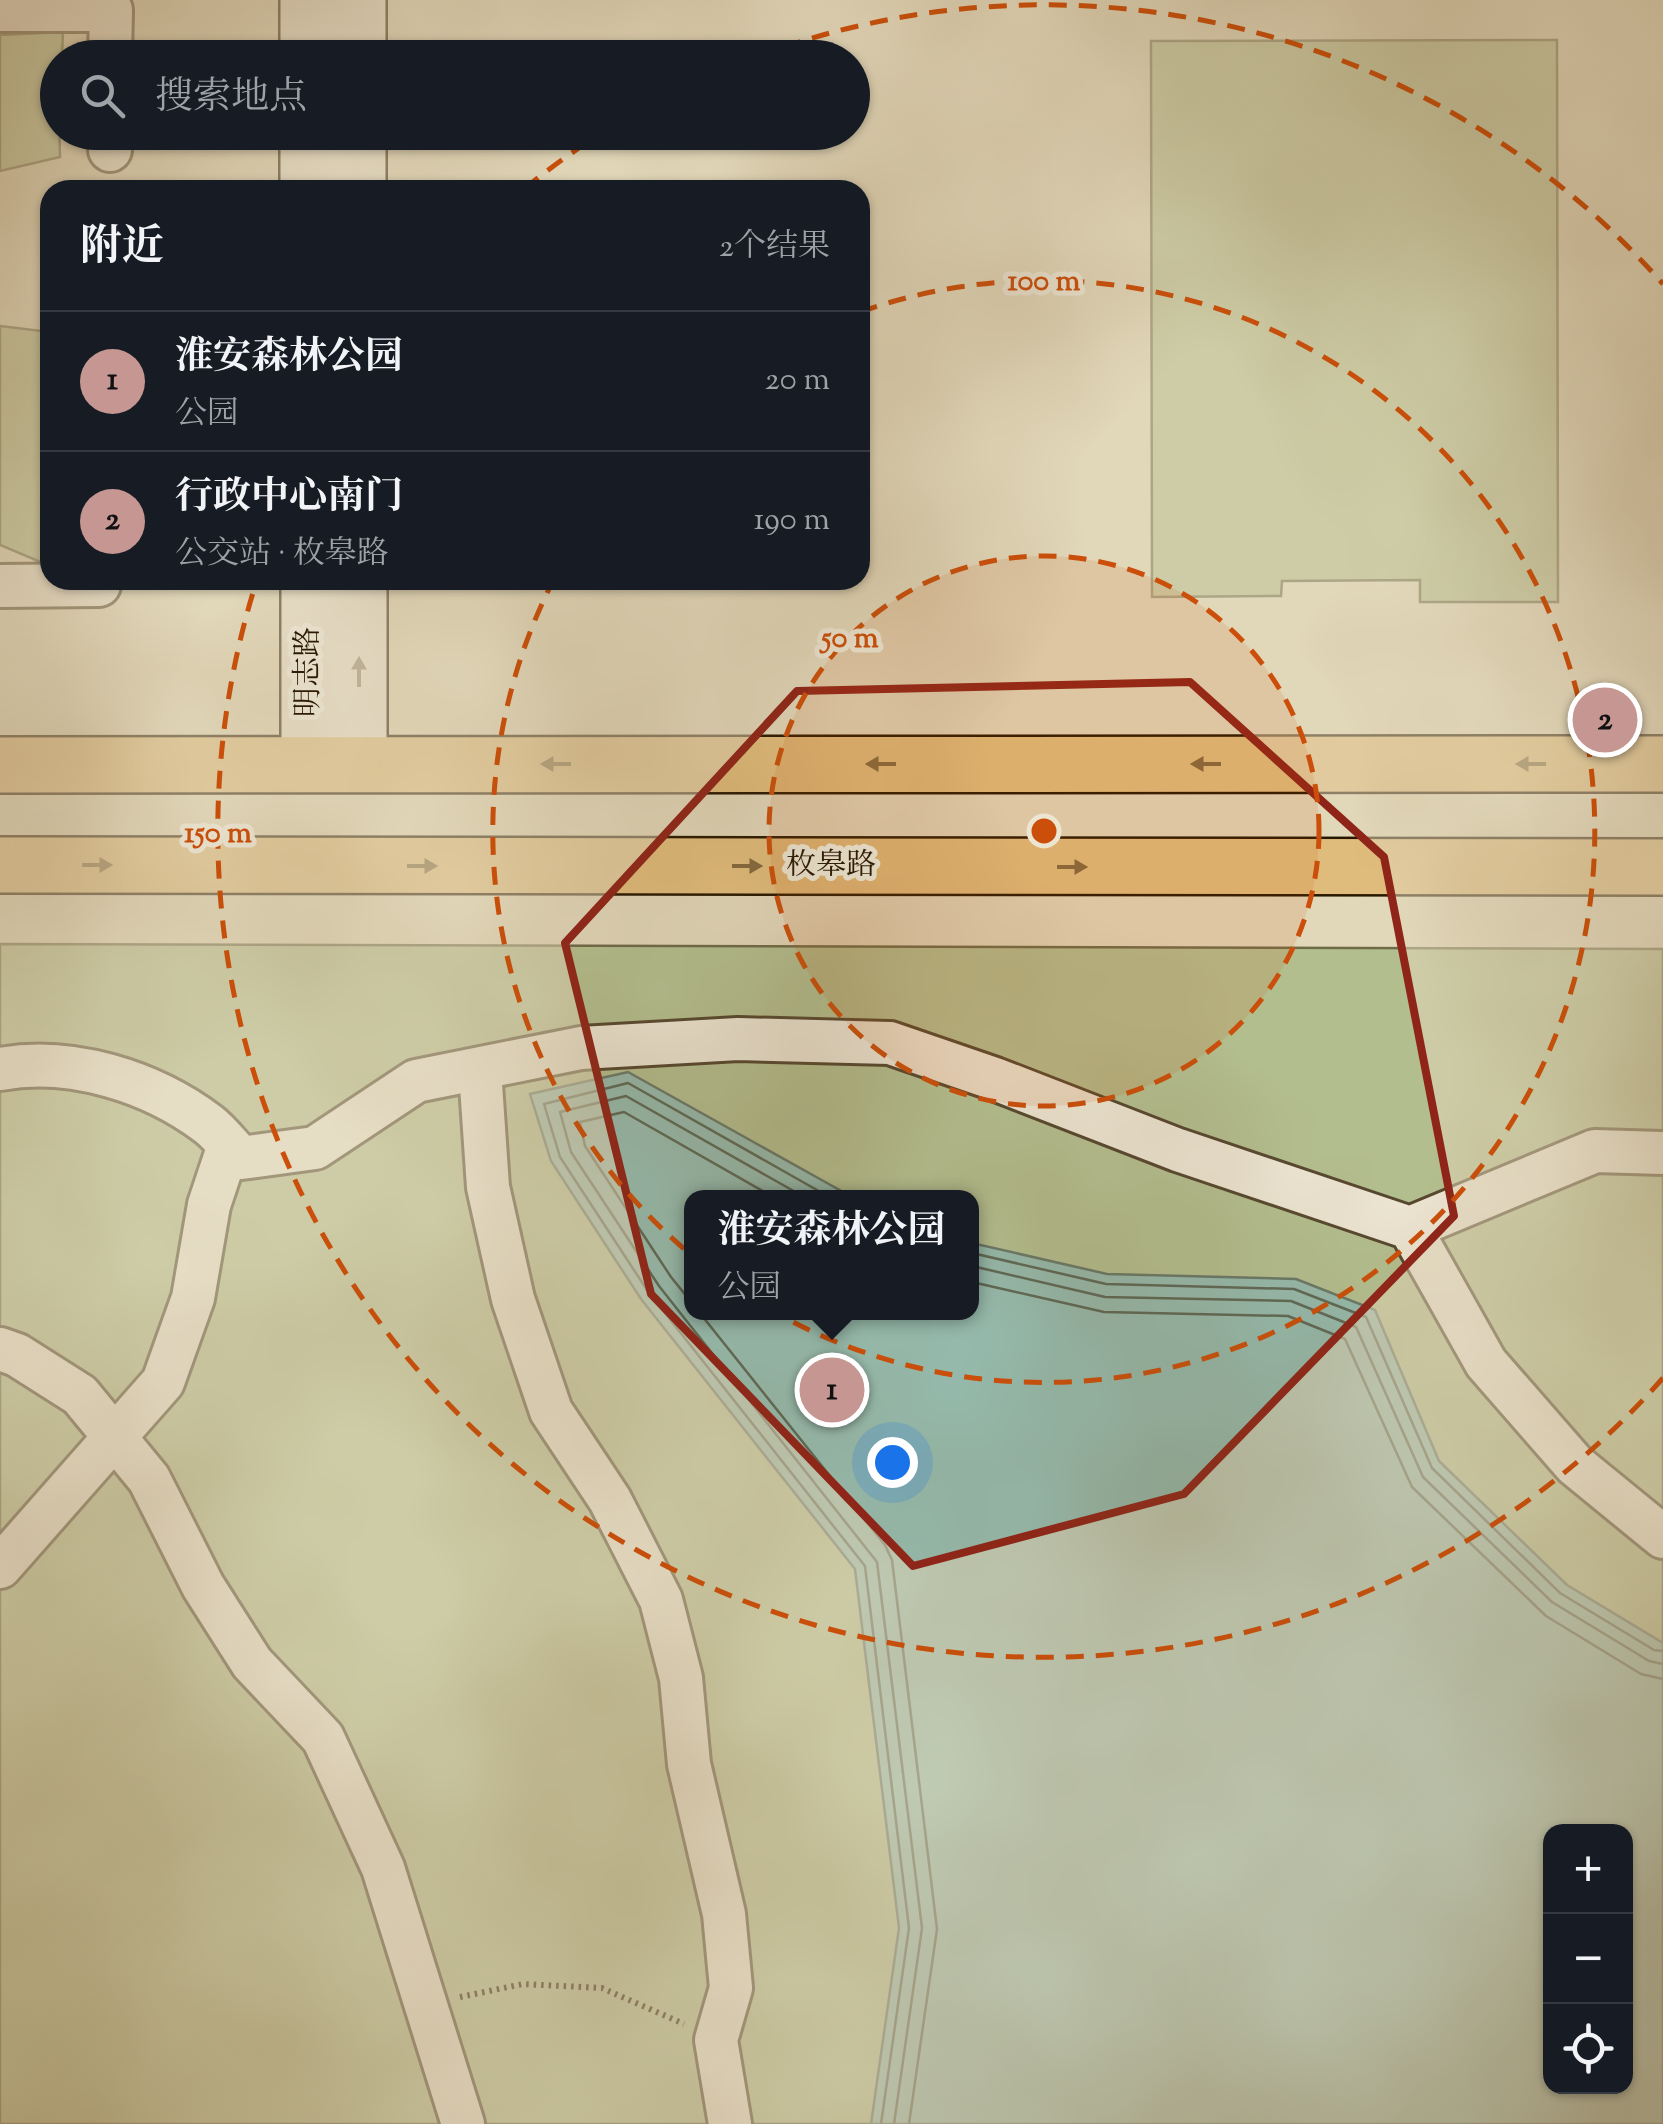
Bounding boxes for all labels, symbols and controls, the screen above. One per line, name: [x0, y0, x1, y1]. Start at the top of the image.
search box: [40, 40, 870, 150]
icon: search: [75, 68, 130, 123]
text: 搜索地点: [155, 72, 307, 126]
text: 附近: [80, 219, 164, 279]
text: 2个结果: [719, 225, 830, 271]
text: 100 m: [1008, 261, 1081, 304]
text: 淮安森林公园: [175, 332, 403, 386]
text: 1: [107, 358, 118, 404]
text: 20 m: [765, 358, 830, 404]
text: 公园: [175, 392, 239, 438]
text: 行政中心南门: [175, 472, 403, 526]
text: 2: [105, 498, 120, 544]
text: 190 m: [754, 498, 830, 544]
text: 公交站 · 枚皋路: [175, 532, 389, 578]
text: 50 m: [819, 618, 879, 661]
street label: 明志路: [288, 627, 331, 717]
one-way arrow: [351, 656, 367, 688]
pin: 2: [1572, 682, 1638, 758]
one-way arrow: [539, 756, 571, 772]
one-way arrow: [864, 756, 896, 772]
one-way arrow: [1189, 756, 1221, 772]
one-way arrow: [1514, 756, 1546, 772]
text: 150 m: [184, 813, 252, 856]
centre of rings: [1026, 813, 1062, 849]
street label: 枚皋路: [786, 845, 876, 888]
one-way arrow: [82, 858, 114, 874]
one-way arrow: [407, 858, 439, 874]
one-way arrow: [732, 858, 764, 874]
one-way arrow: [1057, 859, 1089, 875]
popup: [684, 1190, 979, 1320]
text: 淮安森林公园: [717, 1206, 946, 1260]
text: 公园: [717, 1266, 782, 1312]
pin: 1: [800, 1352, 864, 1428]
your location: [867, 1437, 918, 1488]
map controls: [1543, 1824, 1633, 2094]
button: +: [1543, 1824, 1633, 1914]
button: −: [1543, 1914, 1633, 2004]
button: locate: [1543, 2004, 1633, 2094]

